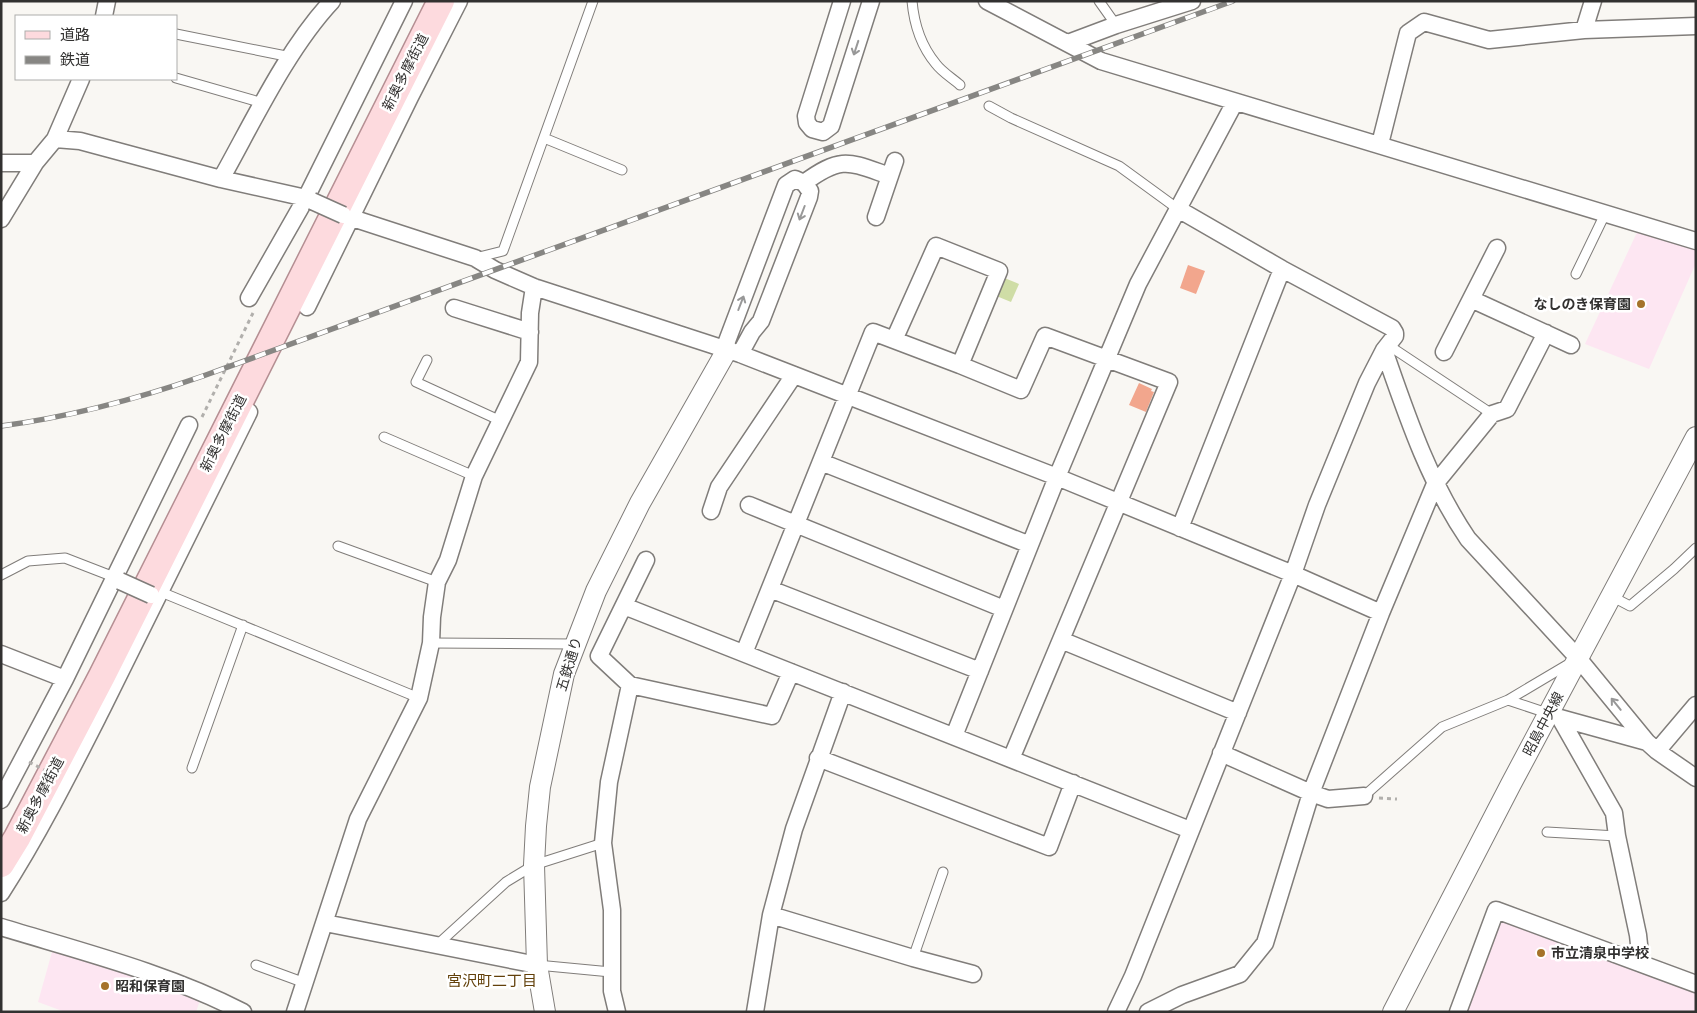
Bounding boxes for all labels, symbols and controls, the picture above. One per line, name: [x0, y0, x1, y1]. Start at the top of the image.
legend: [15, 15, 178, 80]
text: 道路: [60, 26, 90, 44]
street label: 新奥多摩街道: [379, 31, 431, 113]
one-way arrow: [851, 39, 860, 55]
text: 鉄道: [60, 51, 90, 69]
one-way arrow: [797, 205, 807, 220]
one-way arrow: [737, 296, 746, 311]
place label: なしのき保育園: [1533, 296, 1631, 312]
marker: なしのき保育園: [1635, 298, 1647, 310]
street label: 新奥多摩街道: [197, 392, 249, 474]
street label: 五鉄通り: [553, 635, 585, 693]
street label: 昭島中央線: [1520, 689, 1566, 759]
one-way arrow: [1610, 698, 1621, 711]
street label: 新奥多摩街道: [13, 754, 67, 836]
place label: 市立清泉中学校: [1551, 945, 1649, 961]
marker: 市立清泉中学校: [1535, 947, 1547, 959]
district label: 宮沢町二丁目: [447, 972, 537, 990]
place label: 昭和保育園: [115, 978, 185, 994]
marker: 昭和保育園: [99, 980, 111, 992]

